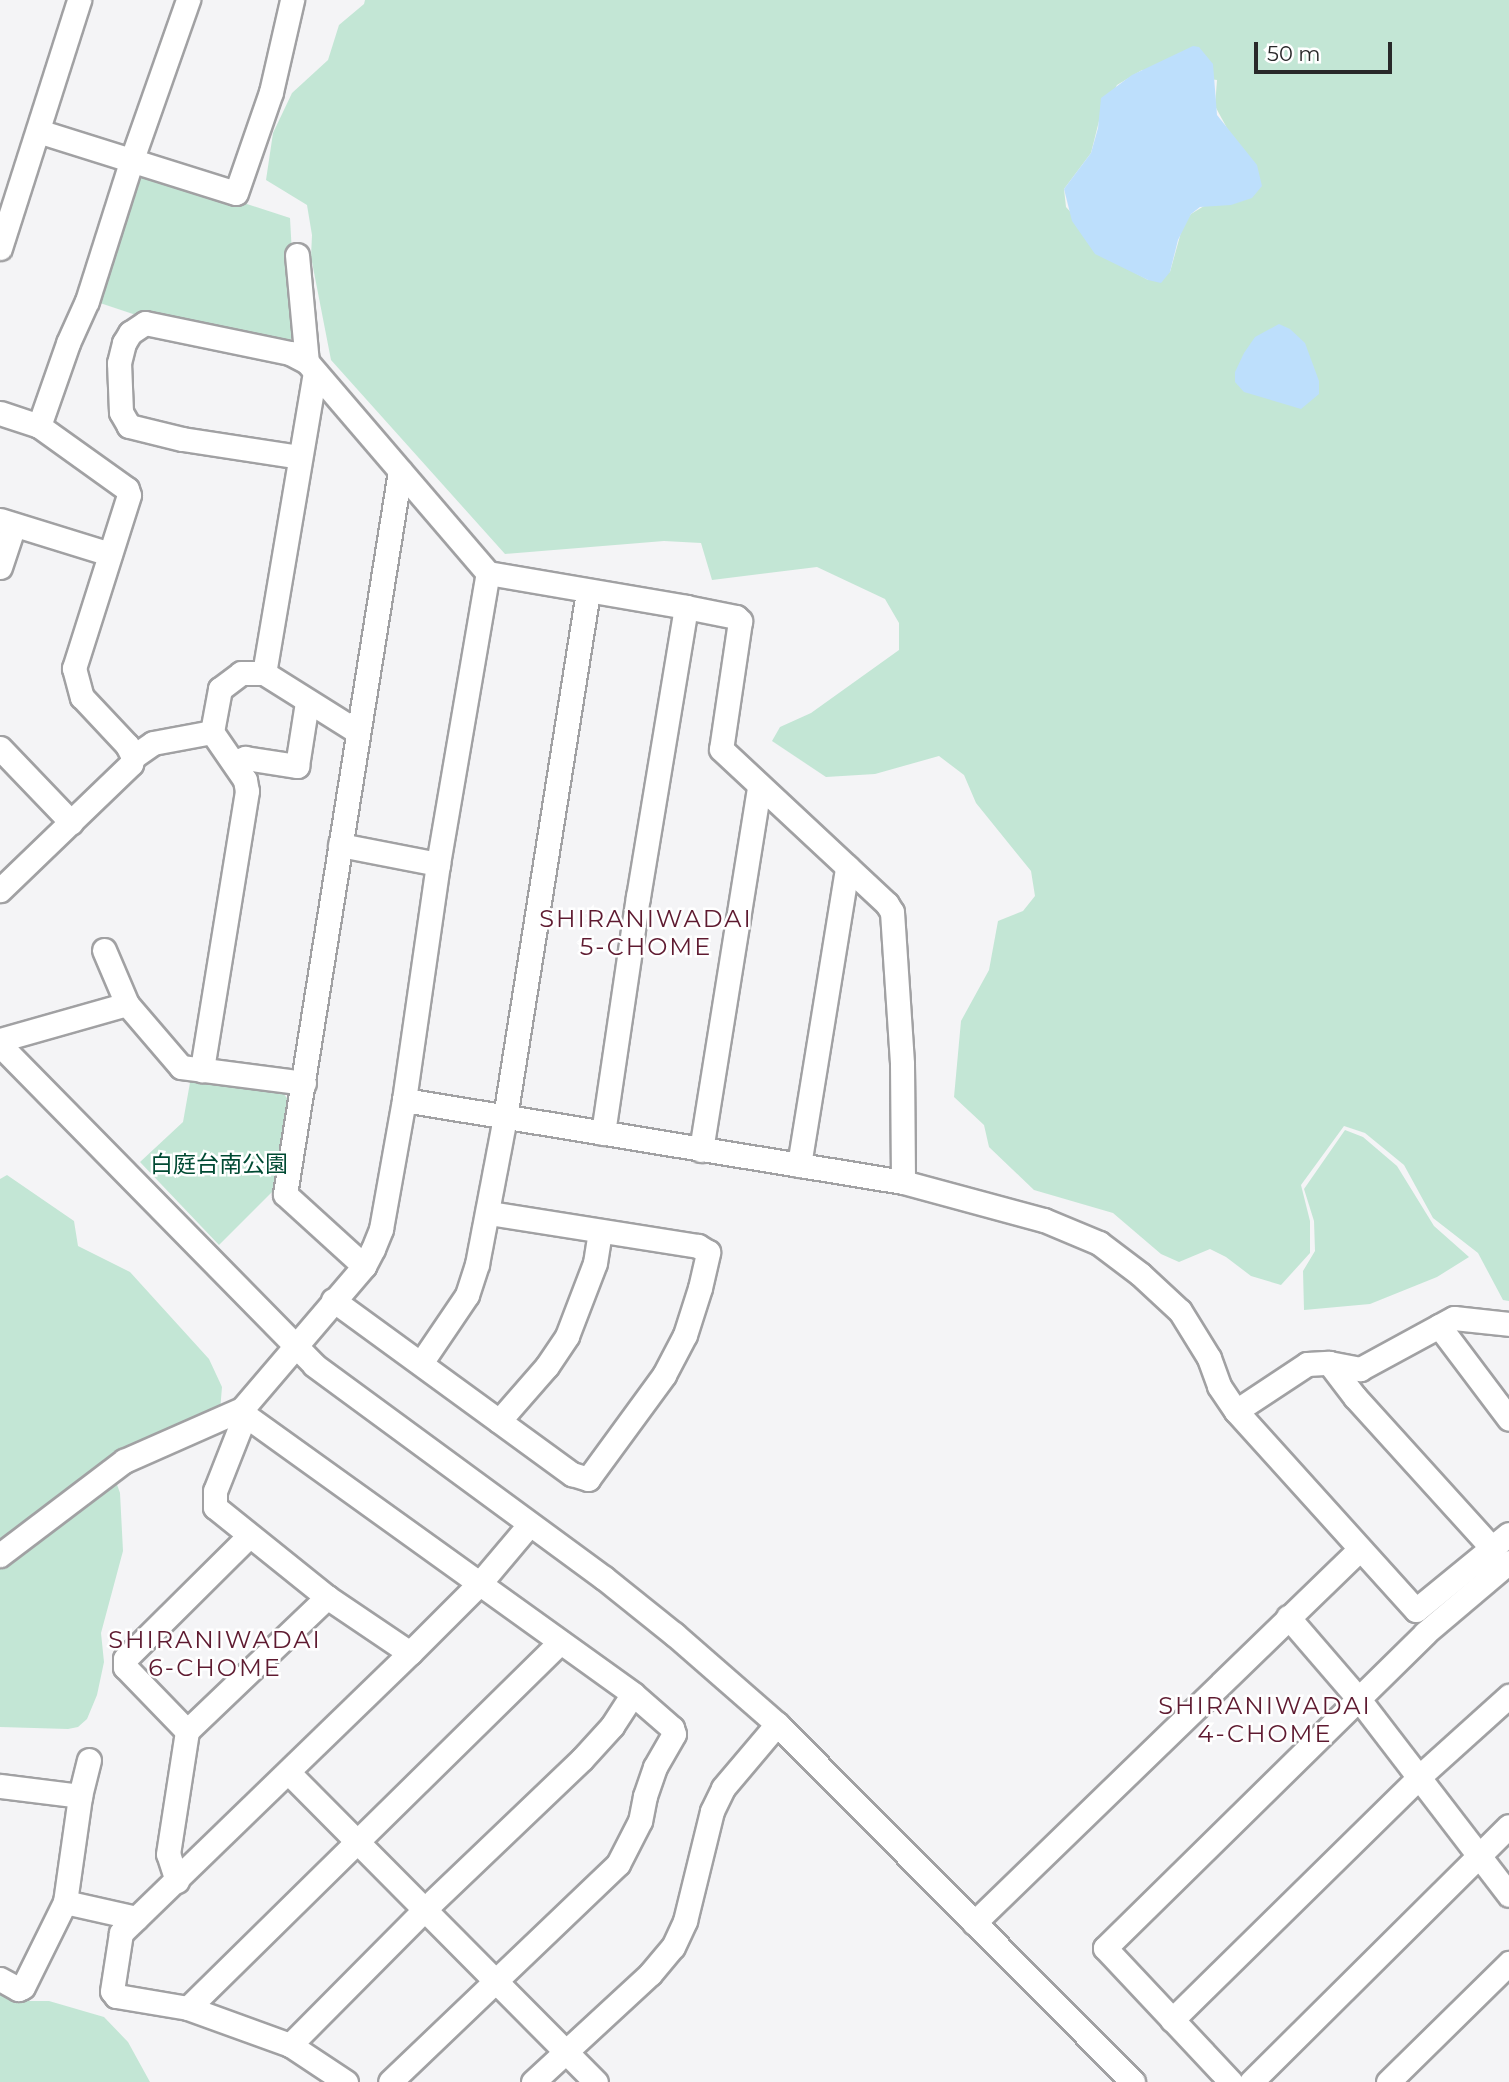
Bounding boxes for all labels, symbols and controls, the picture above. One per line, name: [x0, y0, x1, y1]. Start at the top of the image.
scale bar: [1257, 28, 1395, 72]
text: 50 m: [1267, 41, 1321, 66]
district label: SHIRANIWADAI 5-CHOME: [541, 905, 751, 961]
park label: 白庭台南公園: [150, 1150, 288, 1178]
district label: SHIRANIWADAI 6-CHOME: [110, 1626, 320, 1682]
district label: SHIRANIWADAI 4-CHOME: [1160, 1692, 1370, 1748]

